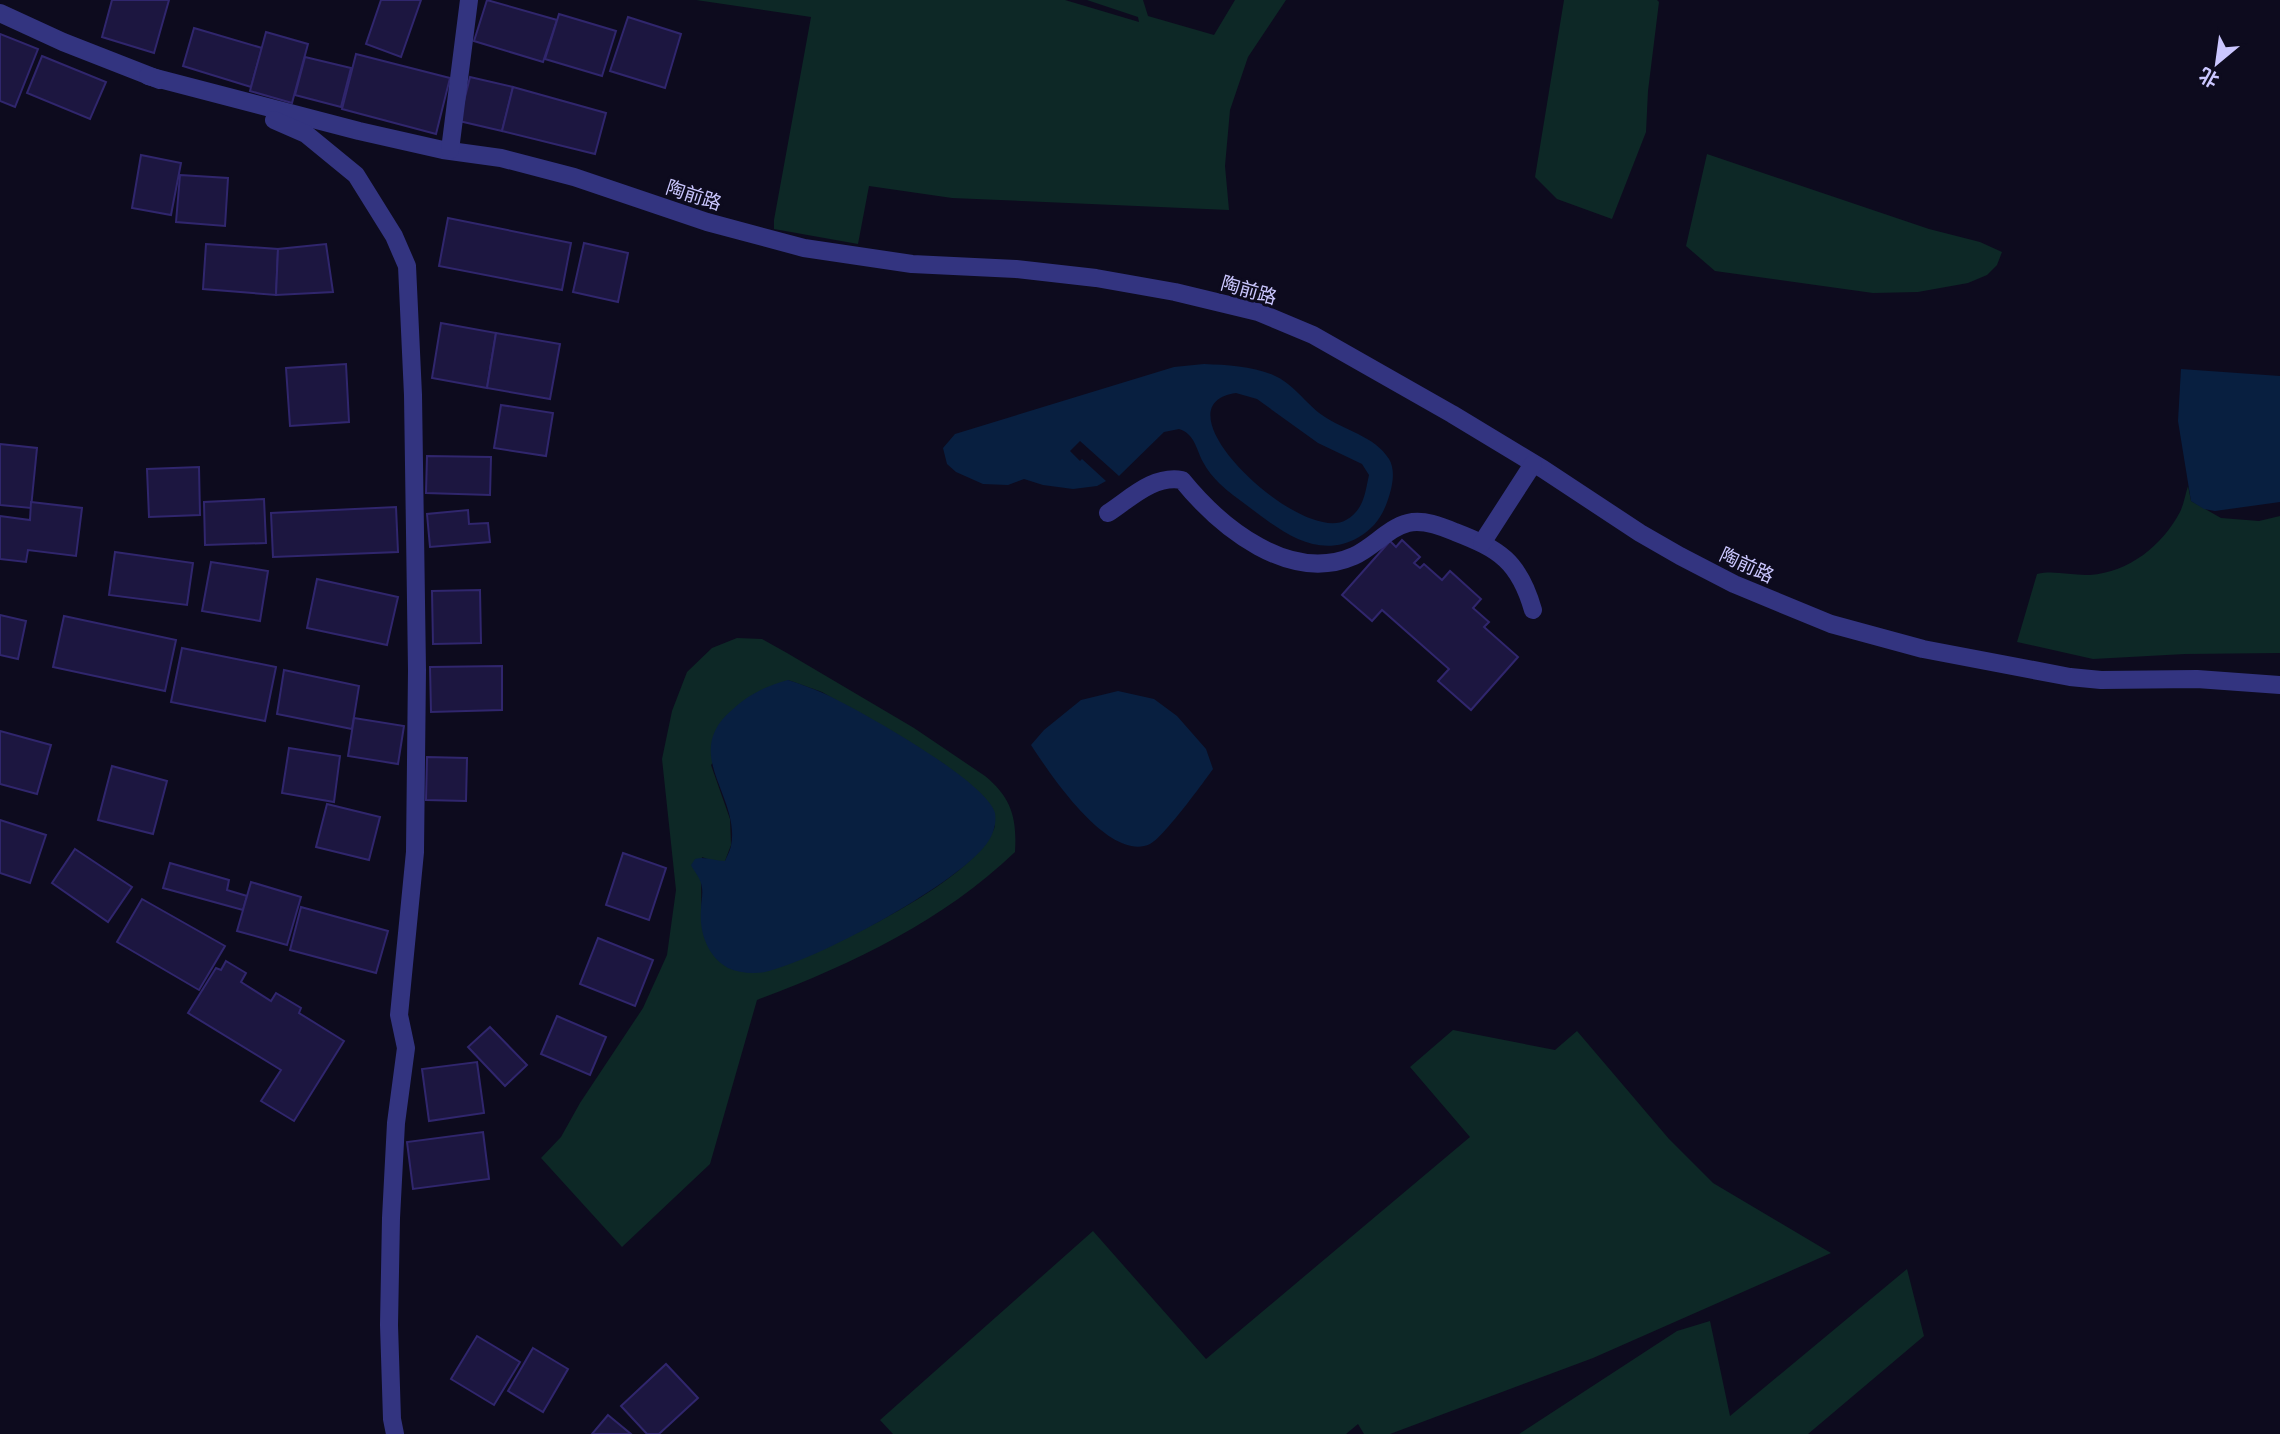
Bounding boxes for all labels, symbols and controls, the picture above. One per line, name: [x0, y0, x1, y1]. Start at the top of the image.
north arrow: [2182, 28, 2252, 98]
text: 北: [2195, 63, 2223, 92]
street label: 陶前路: [663, 176, 725, 215]
street label: 陶前路: [1218, 272, 1279, 309]
street label: 陶前路: [1716, 543, 1777, 588]

